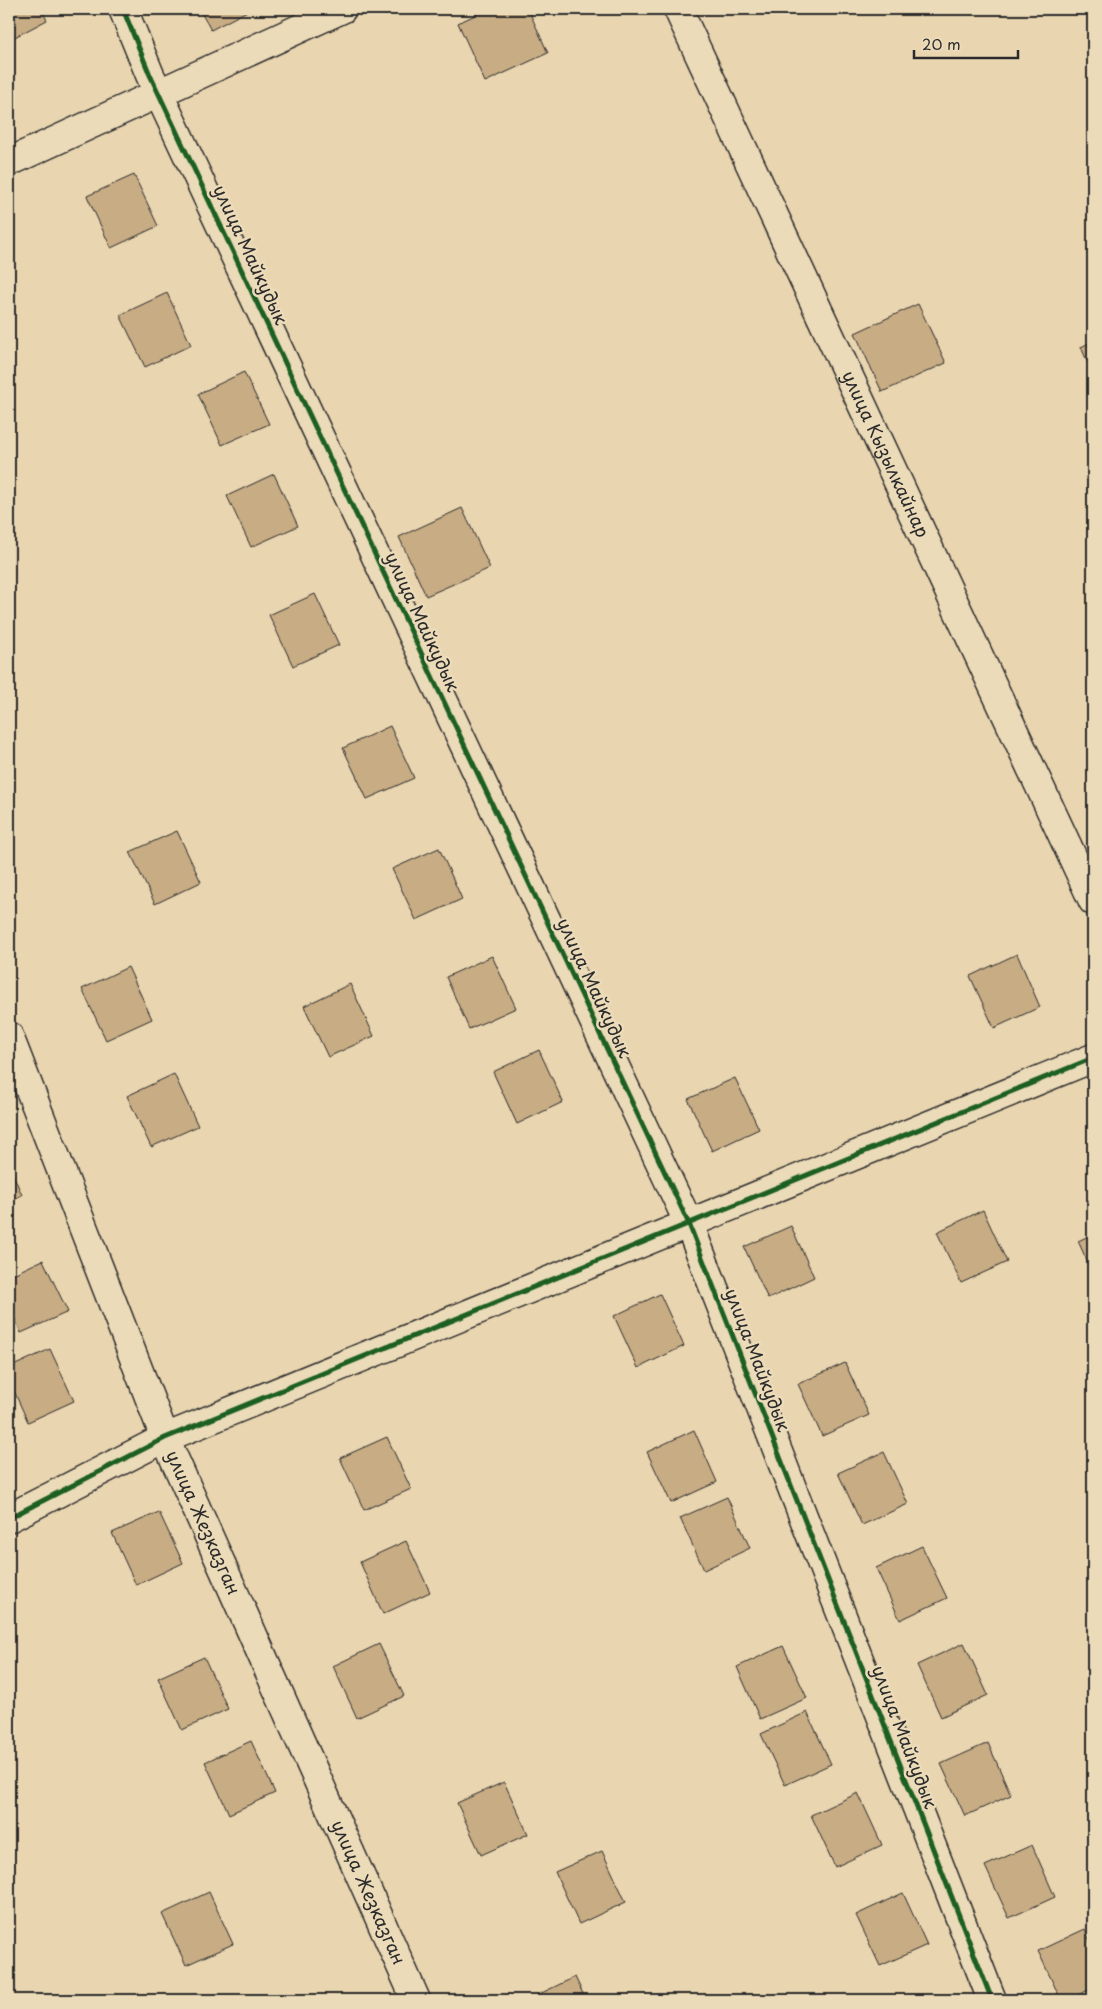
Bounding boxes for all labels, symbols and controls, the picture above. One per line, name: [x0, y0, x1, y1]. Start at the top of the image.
scale bar: [914, 28, 1018, 60]
text: 20 m: [922, 32, 961, 55]
street label: улица Майкудык: [207, 180, 296, 329]
street label: улица Кызылкайнар: [836, 366, 937, 542]
street label: улица Майкудык: [379, 547, 468, 696]
street label: улица Майкудык: [551, 913, 640, 1062]
street label: улица Майкудык: [719, 1284, 798, 1435]
street label: улица Жезказган: [160, 1446, 248, 1599]
street label: улица Майкудык: [866, 1661, 945, 1812]
street label: улица Жезказган: [325, 1815, 413, 1969]

